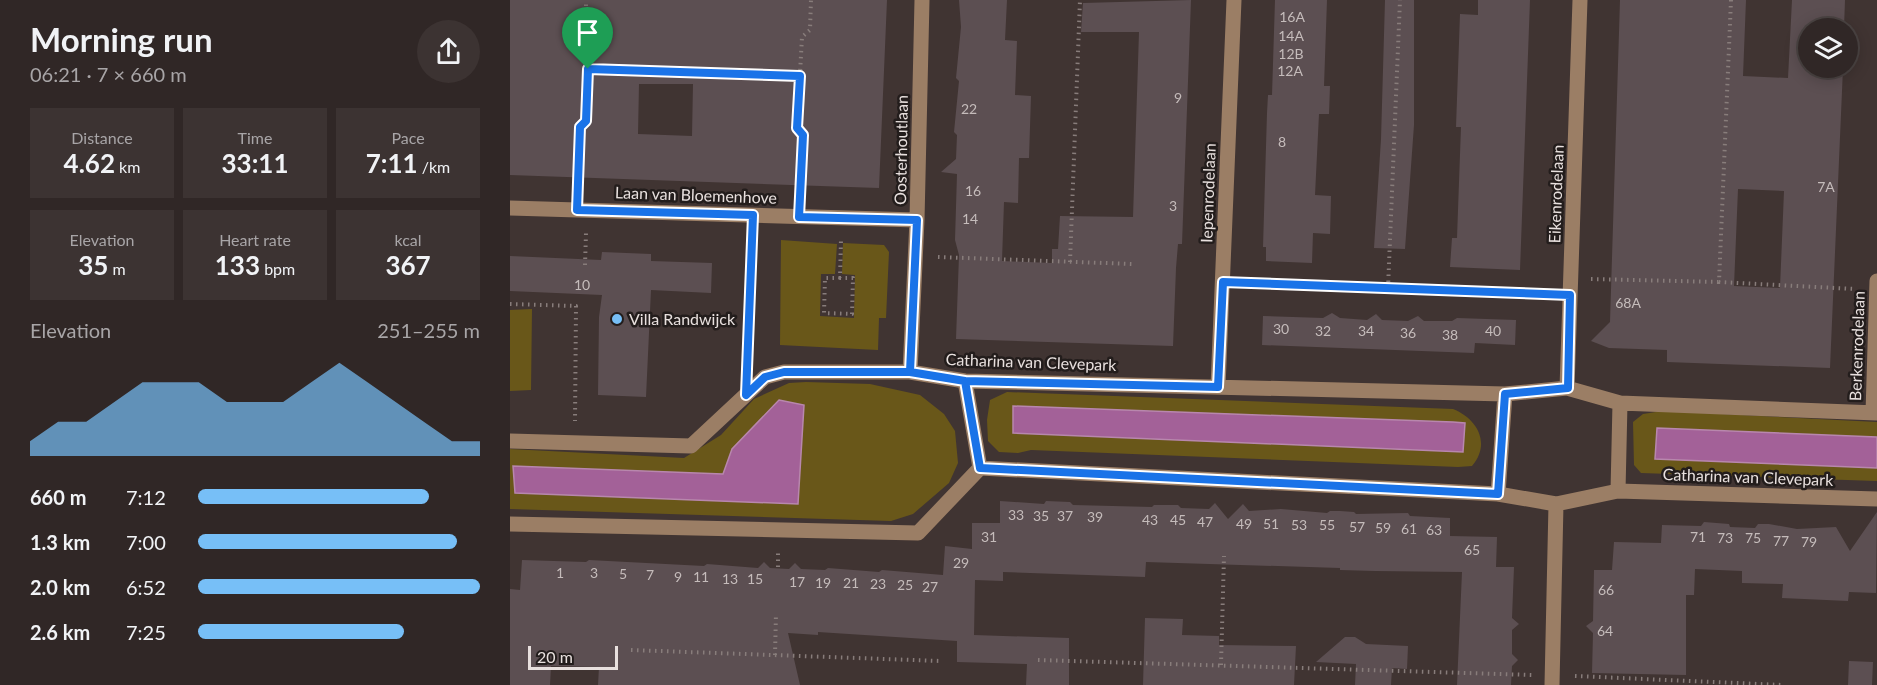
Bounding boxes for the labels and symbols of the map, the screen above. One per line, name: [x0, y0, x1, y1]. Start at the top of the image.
pin: [562, 7, 613, 69]
house number: 16A: [1279, 8, 1305, 25]
house number: 14A: [1278, 27, 1304, 44]
house number: 12B: [1278, 45, 1304, 62]
house number: 12A: [1277, 62, 1303, 79]
house number: 9: [1174, 89, 1182, 106]
street label: Oosterhoutlaan: [890, 95, 911, 205]
house number: 22: [961, 100, 977, 117]
house number: 8: [1278, 133, 1286, 150]
street label: Iepenrodelaan: [1196, 143, 1219, 243]
street label: Eikenrodelaan: [1544, 144, 1567, 244]
house number: 7A: [1817, 178, 1835, 195]
street label: Laan van Bloemenhove: [615, 182, 777, 207]
house number: 16: [965, 182, 981, 199]
house number: 3: [1169, 197, 1177, 214]
house number: 14: [962, 210, 978, 227]
house number: 10: [574, 276, 590, 293]
street label: Berkenrodelaan: [1845, 291, 1868, 401]
house number: 68A: [1615, 294, 1641, 311]
place label: Villa Randwijck: [629, 309, 736, 328]
marker: Villa Randwijck: [610, 312, 624, 326]
house number: 30: [1273, 320, 1289, 337]
house number: 32: [1315, 322, 1331, 339]
house number: 34: [1358, 322, 1374, 339]
house number: 40: [1485, 322, 1501, 339]
house number: 36: [1400, 324, 1416, 341]
house number: 38: [1442, 326, 1458, 343]
street label: Catharina van Clevepark: [945, 349, 1117, 374]
street label: Catharina van Clevepark: [1662, 464, 1834, 489]
house number: 33: [1008, 506, 1024, 523]
house number: 35: [1033, 507, 1049, 524]
house number: 37: [1057, 507, 1073, 524]
house number: 39: [1087, 508, 1103, 525]
house number: 43: [1142, 511, 1158, 528]
house number: 45: [1170, 511, 1186, 528]
house number: 47: [1197, 513, 1213, 530]
house number: 49: [1236, 515, 1252, 532]
house number: 51: [1263, 515, 1279, 532]
house number: 53: [1291, 516, 1307, 533]
house number: 55: [1319, 516, 1335, 533]
house number: 57: [1349, 518, 1365, 535]
house number: 59: [1375, 519, 1391, 536]
house number: 61: [1401, 520, 1417, 537]
house number: 63: [1426, 521, 1442, 538]
house number: 31: [981, 528, 997, 545]
house number: 71: [1690, 528, 1706, 545]
house number: 73: [1717, 529, 1733, 546]
house number: 75: [1745, 529, 1761, 546]
house number: 77: [1773, 532, 1789, 549]
house number: 79: [1801, 533, 1817, 550]
house number: 65: [1464, 541, 1480, 558]
house number: 29: [953, 554, 969, 571]
house number: 1: [556, 564, 564, 581]
house number: 3: [590, 564, 598, 581]
house number: 5: [619, 565, 627, 582]
house number: 7: [646, 566, 654, 583]
house number: 9: [674, 568, 682, 585]
house number: 11: [693, 568, 709, 585]
house number: 13: [722, 570, 738, 587]
house number: 15: [747, 570, 763, 587]
house number: 17: [789, 573, 805, 590]
house number: 19: [815, 574, 831, 591]
house number: 21: [843, 574, 859, 591]
house number: 23: [870, 575, 886, 592]
house number: 25: [897, 576, 913, 593]
house number: 27: [922, 578, 938, 595]
house number: 66: [1598, 581, 1614, 598]
house number: 64: [1597, 622, 1613, 639]
scale bar: [528, 643, 618, 670]

